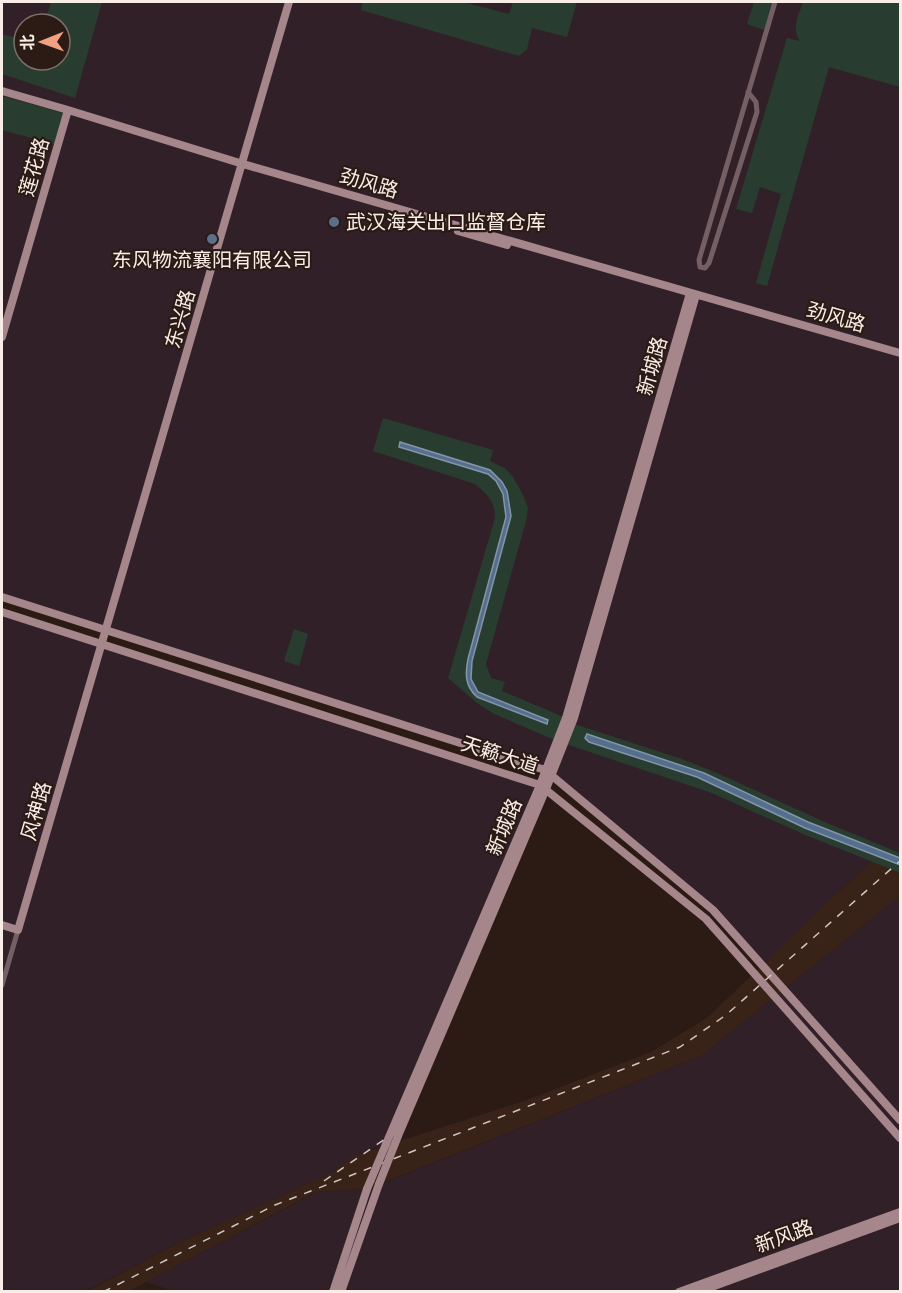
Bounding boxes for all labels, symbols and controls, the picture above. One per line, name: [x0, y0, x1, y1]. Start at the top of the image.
north arrow: [12, 12, 72, 72]
text: 北: [17, 34, 37, 50]
street label: 莲花路: [13, 135, 55, 199]
street label: 劲风路: [337, 162, 401, 204]
place label: 武汉海关出口监督仓库: [346, 209, 546, 235]
marker: 武汉海关出口监督仓库: [327, 215, 341, 229]
marker: 东风物流襄阳有限公司: [205, 232, 219, 246]
place label: 东风物流襄阳有限公司: [112, 247, 312, 273]
street label: 东兴路: [159, 287, 201, 351]
street label: 劲风路: [804, 296, 868, 338]
street label: 新城路: [631, 334, 673, 398]
street label: 天籁大道: [458, 730, 542, 780]
street label: 风神路: [15, 779, 57, 843]
street label: 新城路: [480, 794, 528, 860]
street label: 新风路: [751, 1214, 817, 1258]

